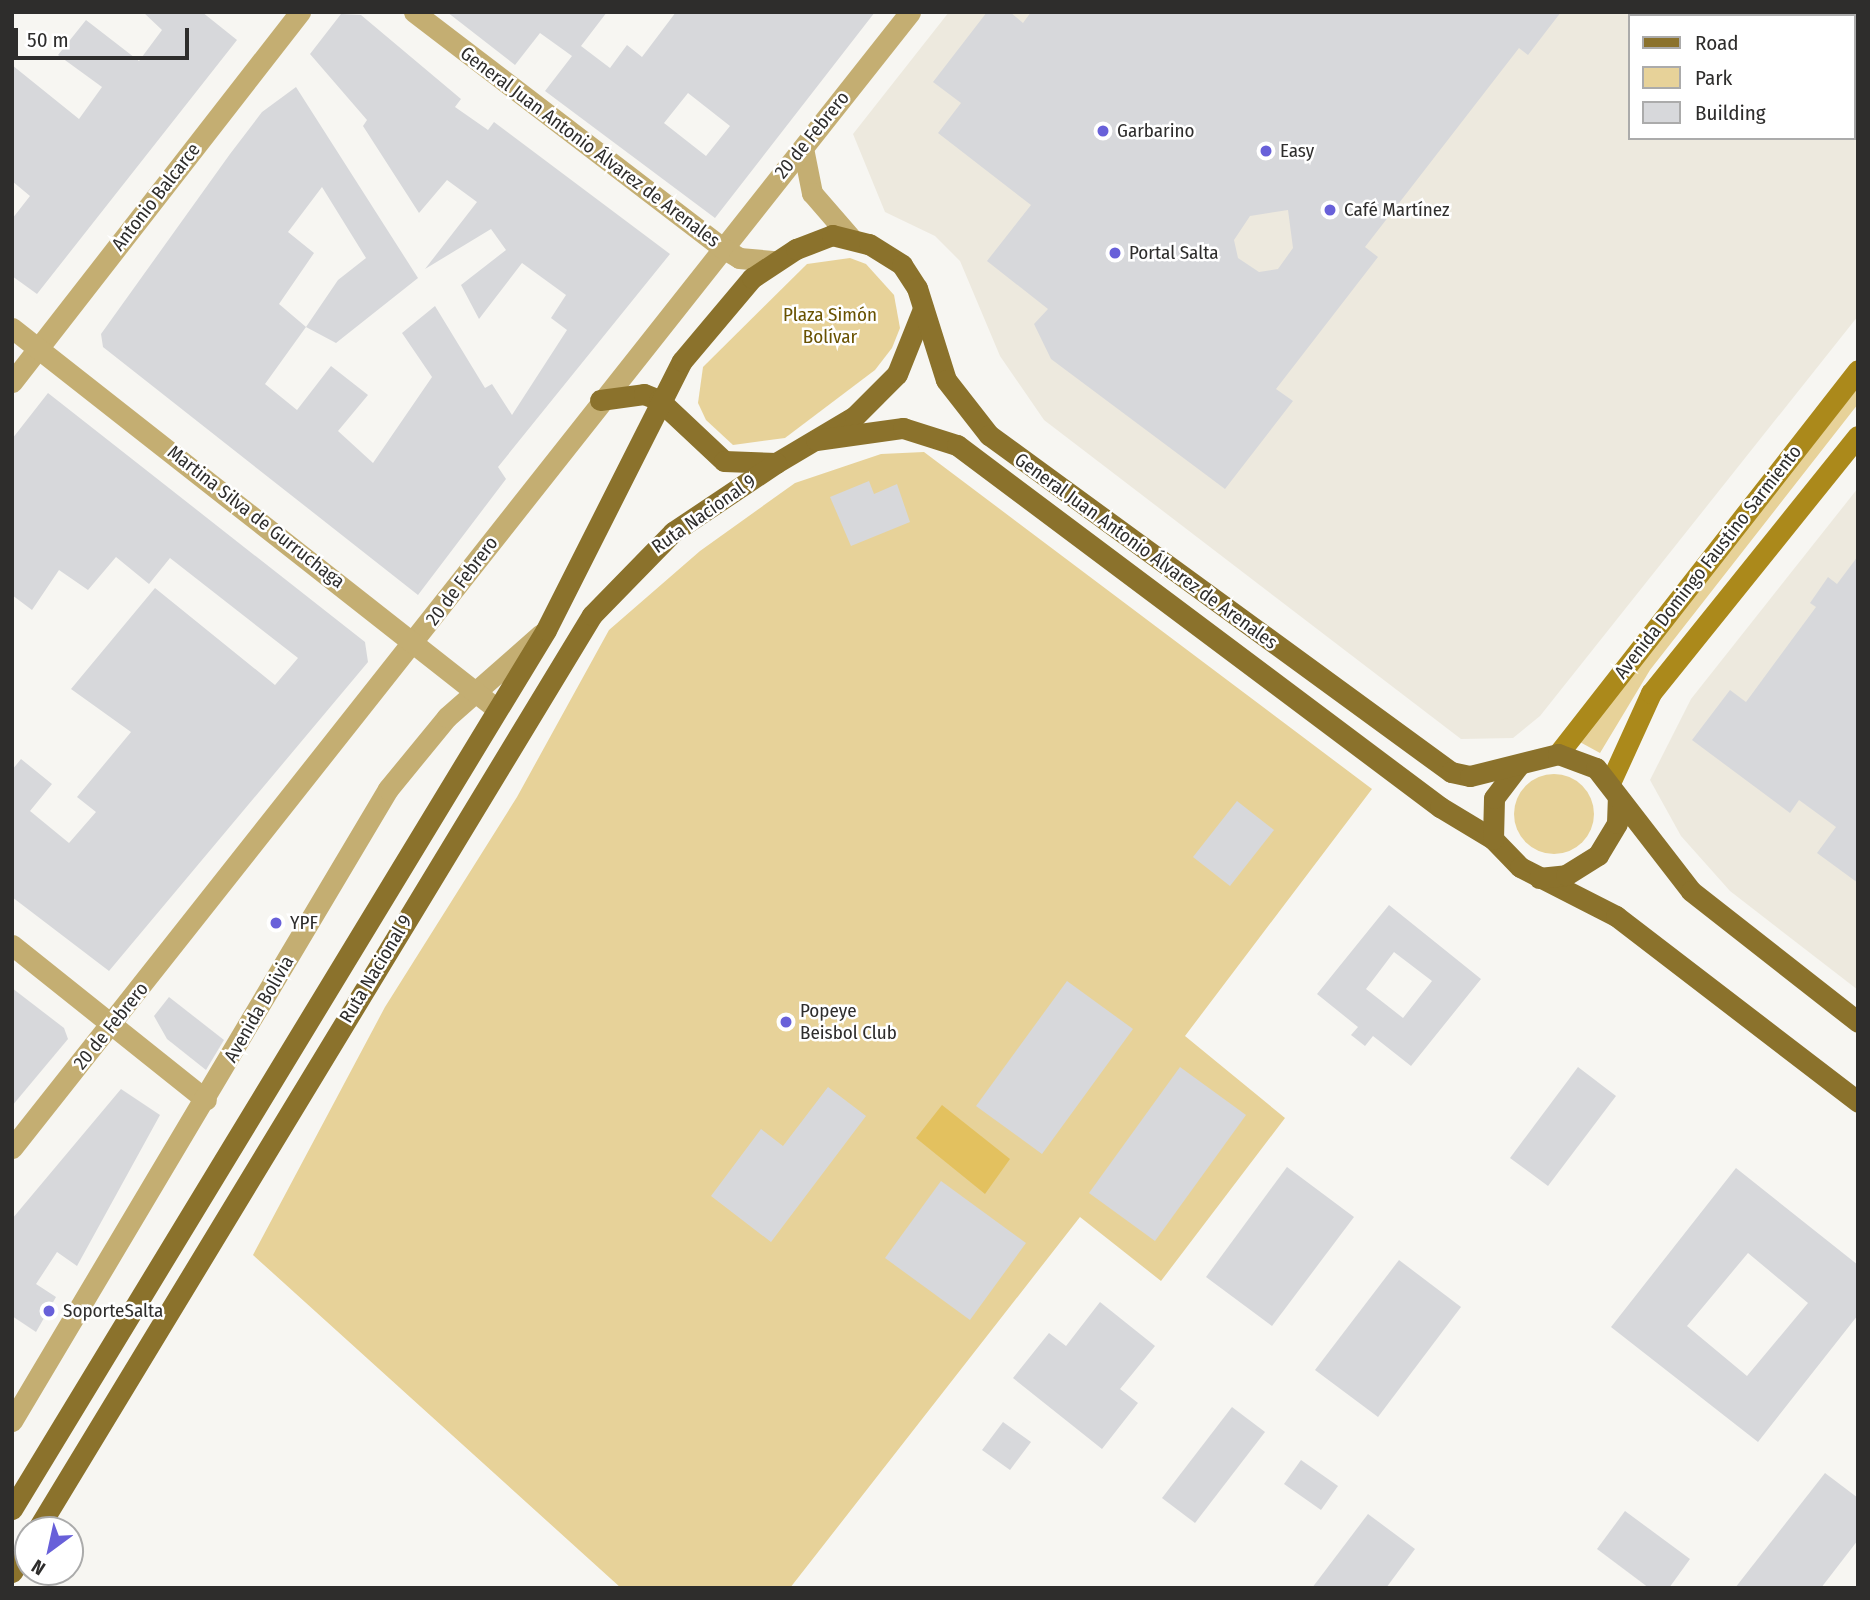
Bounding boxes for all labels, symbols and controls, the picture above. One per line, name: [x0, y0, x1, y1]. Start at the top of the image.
scale bar: [18, 14, 192, 58]
legend: [1629, 14, 1856, 140]
text: 50 m: [27, 27, 69, 53]
text: Road: [1695, 30, 1739, 56]
street label: General Juan Antonio Álvarez de Arenales: [456, 42, 724, 252]
text: Park: [1695, 65, 1732, 91]
street label: 20 de Febrero: [770, 87, 854, 183]
text: Building: [1695, 100, 1766, 126]
place label: Garbarino: [1117, 120, 1195, 142]
marker: Garbarino: [1095, 123, 1111, 139]
street label: Antonio Balcarce: [107, 139, 205, 255]
place label: Easy: [1280, 140, 1314, 162]
marker: Easy: [1258, 143, 1274, 159]
place label: Café Martínez: [1344, 199, 1449, 221]
marker: Café Martínez: [1322, 202, 1338, 218]
place label: Portal Salta: [1129, 242, 1219, 264]
marker: Portal Salta: [1107, 245, 1123, 261]
park label: Plaza Simón Bolívar: [783, 304, 877, 348]
street label: Martina Silva de Gurruchaga: [163, 441, 349, 593]
street label: Avenida Domingo Faustino Sarmiento: [1610, 441, 1806, 683]
street label: General Juan Antonio Álvarez de Arenales: [1010, 448, 1282, 654]
street label: Ruta Nacional 9: [648, 470, 760, 558]
street label: 20 de Febrero: [421, 532, 503, 630]
street label: Ruta Nacional 9: [335, 911, 417, 1027]
place label: YPF: [290, 912, 318, 934]
marker: YPF: [268, 915, 284, 931]
street label: Avenida Bolivia: [219, 952, 299, 1066]
street label: 20 de Febrero: [69, 978, 153, 1074]
place label: Popeye Beisbol Club: [800, 1000, 897, 1044]
marker: Popeye Beisbol Club: [778, 1014, 794, 1030]
place label: SoporteSalta: [63, 1300, 163, 1322]
marker: SoporteSalta: [41, 1303, 57, 1319]
north arrow: [14, 1516, 84, 1586]
text: N: [27, 1555, 49, 1580]

